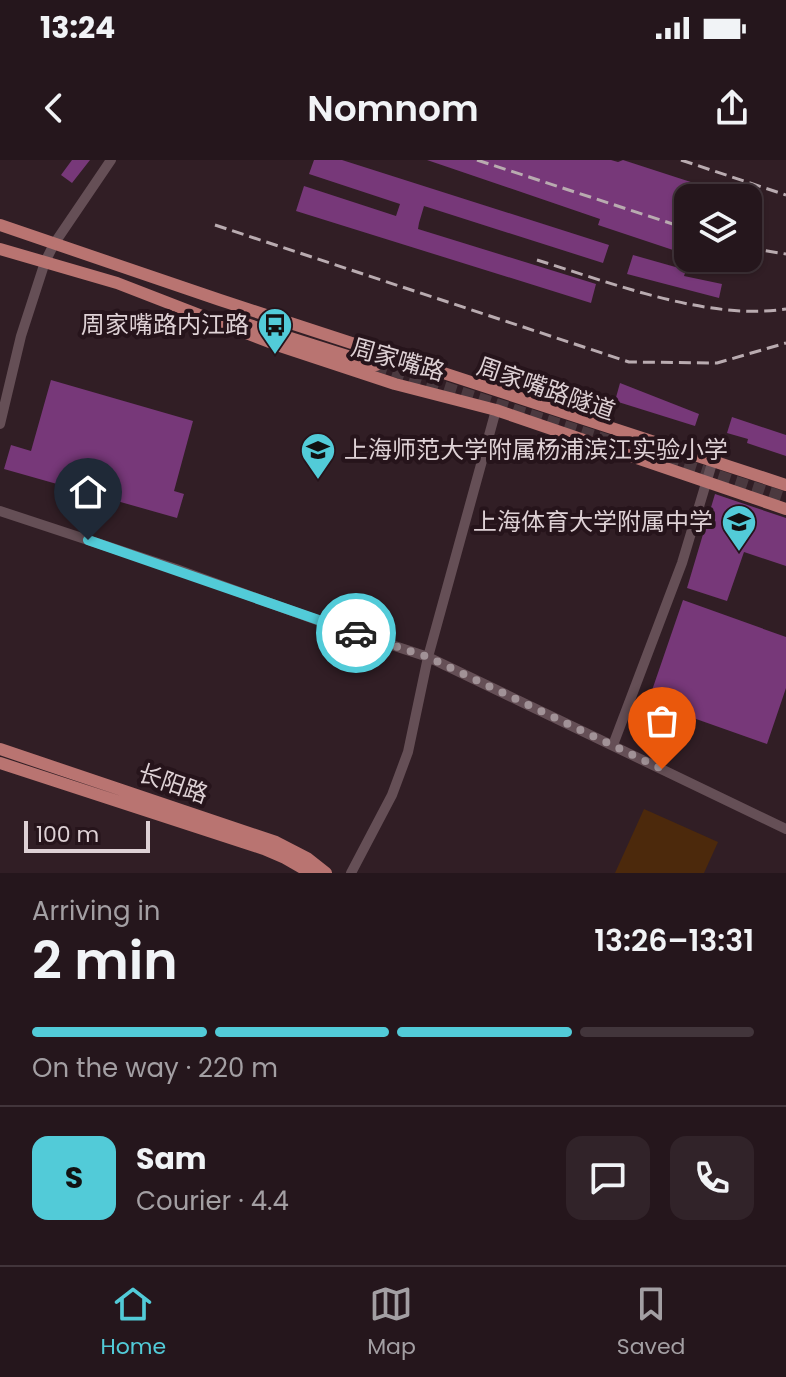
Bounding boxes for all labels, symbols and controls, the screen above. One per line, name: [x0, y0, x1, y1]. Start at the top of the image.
text: 13:24: [40, 6, 115, 49]
text: Nomnom: [307, 83, 479, 134]
icon: back: [32, 86, 76, 130]
icon: share: [710, 86, 754, 130]
map controls: [674, 184, 762, 272]
button: layers: [674, 184, 762, 272]
bus stop icon: 周家嘴路内江路: [256, 306, 294, 356]
place label: 周家嘴路内江路: [81, 308, 249, 341]
street label: 周家嘴路: [347, 330, 449, 389]
street label: 周家嘴路隧道: [473, 349, 620, 428]
school or university icon: 上海师范大学附属杨浦滨江实验小学: [299, 431, 337, 481]
place label: 上海师范大学附属杨浦滨江实验小学: [344, 433, 728, 466]
pin: [54, 458, 122, 540]
icon: home: [66, 470, 110, 514]
school or university icon: 上海体育大学附属中学: [720, 503, 758, 553]
place label: 上海体育大学附属中学: [473, 505, 713, 538]
courier: [316, 593, 396, 673]
icon: car: [334, 611, 378, 655]
pin: [628, 687, 696, 769]
icon: bag: [640, 699, 684, 743]
street label: 长阳路: [134, 756, 213, 811]
scale bar: [24, 817, 150, 853]
text: 100 m: [36, 819, 99, 850]
text: Arriving in: [32, 893, 161, 929]
text: 13:26–13:31: [594, 919, 754, 962]
text: 2 min: [32, 924, 178, 997]
text: On the way · 220 m: [32, 1050, 278, 1086]
button: chat: [566, 1136, 650, 1220]
button: phone: [670, 1136, 754, 1220]
text: Sam: [136, 1137, 207, 1180]
text: S: [65, 1156, 83, 1199]
text: Courier · 4.4: [136, 1183, 289, 1219]
tab: Home: [101, 1282, 166, 1363]
tab: Map: [367, 1282, 416, 1363]
tab: Saved: [617, 1282, 685, 1363]

